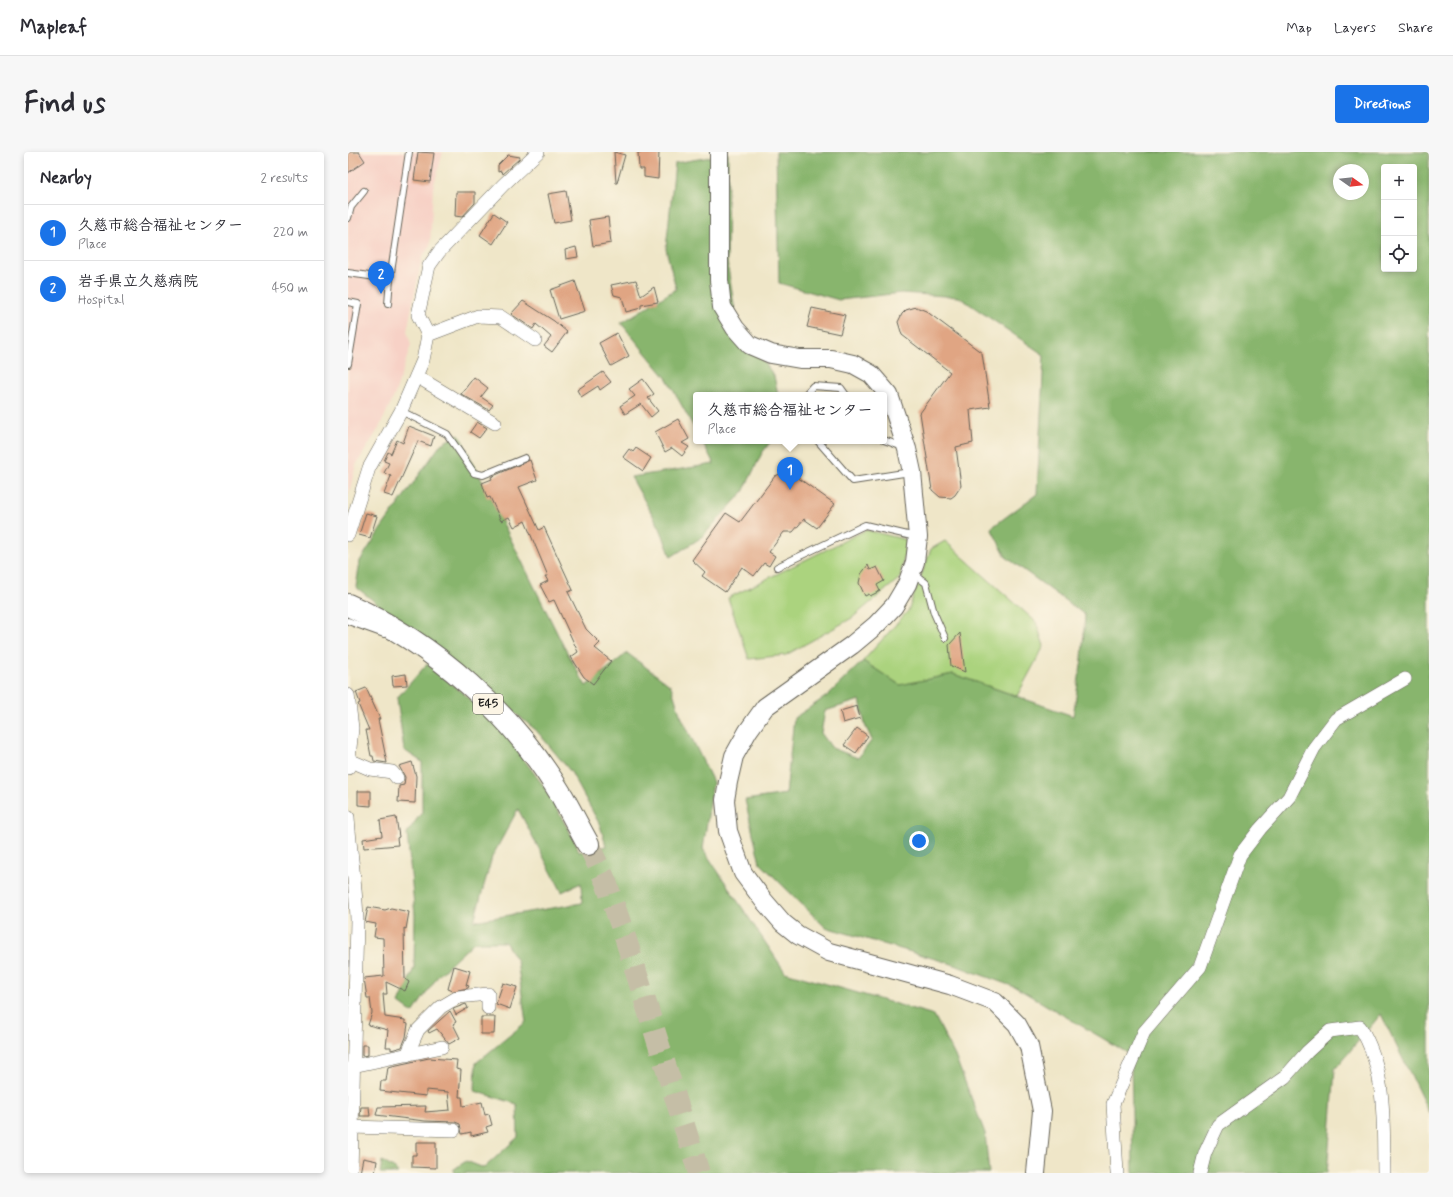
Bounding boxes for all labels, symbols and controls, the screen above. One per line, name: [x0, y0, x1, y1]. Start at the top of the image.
text: Mapleaf: [20, 15, 87, 40]
text: Map: [1286, 19, 1312, 37]
text: Layers: [1334, 19, 1376, 37]
text: Share: [1398, 19, 1433, 37]
button: Directions: [1335, 85, 1429, 123]
text: Find us: [24, 86, 105, 123]
north arrow: [1333, 164, 1369, 200]
map controls: [1381, 164, 1417, 272]
button: +: [1381, 164, 1417, 200]
text: Nearby: [40, 167, 92, 189]
text: 2 results: [261, 170, 308, 187]
button: −: [1381, 200, 1417, 236]
text: 久慈市総合福祉センター: [78, 216, 243, 236]
text: 1: [50, 224, 56, 241]
text: 220 m: [273, 224, 308, 241]
text: Place: [78, 236, 107, 253]
button: locate: [1381, 236, 1417, 272]
pin: 2: [368, 261, 394, 294]
text: 岩手県立久慈病院: [78, 272, 198, 292]
text: 2: [50, 280, 56, 297]
text: 450 m: [272, 280, 308, 297]
text: Hospital: [78, 292, 124, 309]
popup: [693, 392, 887, 444]
text: 久慈市総合福祉センター: [707, 401, 873, 421]
text: Place: [707, 421, 736, 438]
pin: 1: [777, 457, 803, 490]
road number: E45: [473, 694, 503, 714]
your location: [909, 831, 929, 851]

